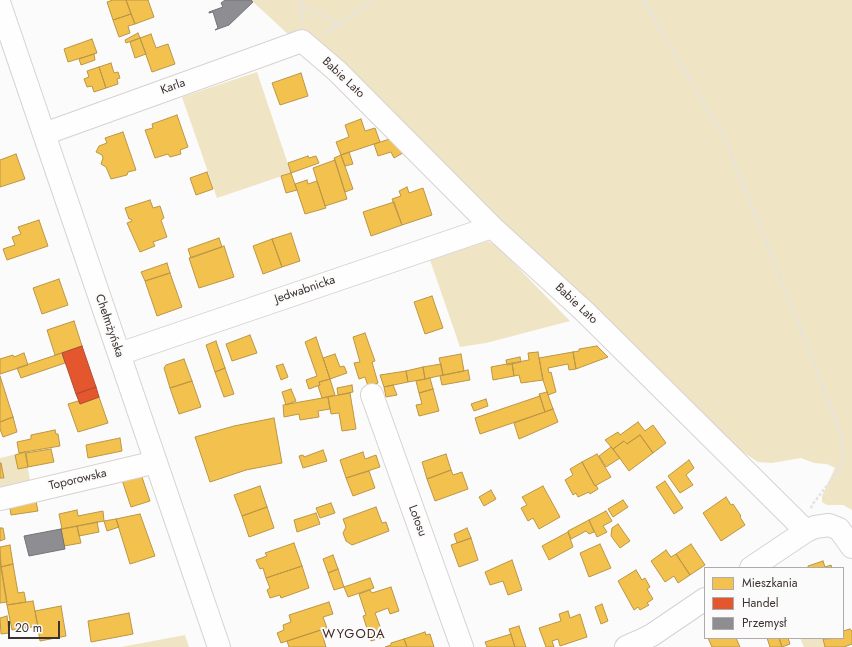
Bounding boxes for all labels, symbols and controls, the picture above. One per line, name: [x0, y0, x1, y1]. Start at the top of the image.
street label: Babie Lato: [319, 55, 367, 101]
street label: Karla: [159, 76, 187, 98]
street label: Jedwabnicka: [273, 273, 337, 307]
street label: Babie Lato: [552, 281, 600, 327]
street label: Chełmżyńska: [91, 293, 127, 359]
street label: Toporowska: [48, 466, 108, 494]
street label: Lotosu: [405, 503, 429, 539]
legend: [704, 567, 844, 639]
text: Mieszkania: [742, 574, 798, 592]
text: Handel: [742, 594, 778, 612]
scale bar: [10, 613, 62, 639]
text: Przemysł: [742, 614, 787, 632]
text: 20 m: [15, 619, 42, 637]
district label: WYGODA: [322, 627, 386, 643]

